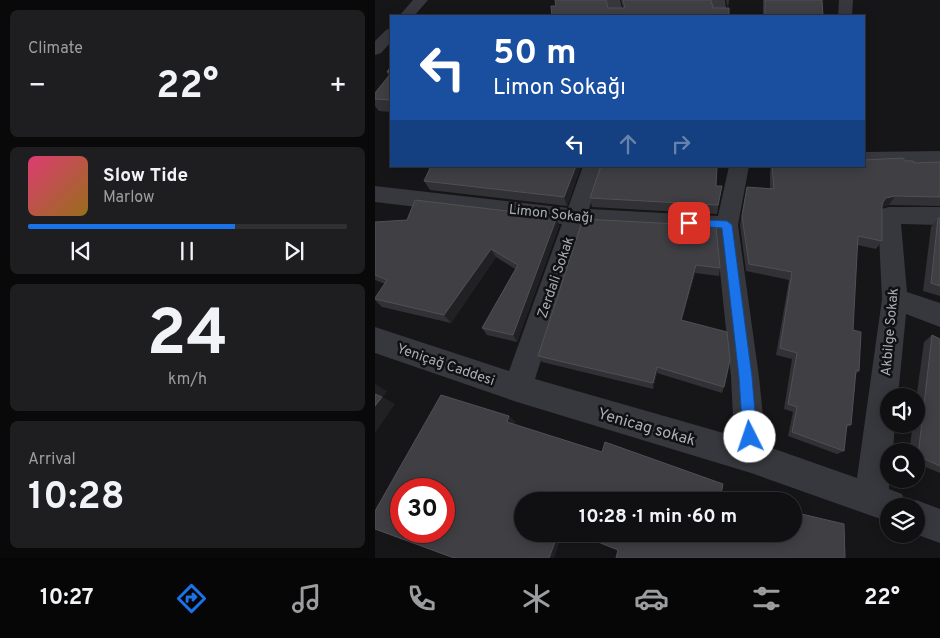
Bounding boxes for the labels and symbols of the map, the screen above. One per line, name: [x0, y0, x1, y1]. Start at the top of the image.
street label: Limon Sokağı: [508, 202, 594, 227]
pin: [668, 202, 710, 244]
street label: Zerdali Sokak: [535, 234, 578, 321]
street label: Akbilge Sokak: [878, 287, 903, 377]
street label: Yeniçağ Caddesi: [394, 341, 497, 390]
street label: Yenicag sokak: [595, 404, 698, 451]
position arrow: [723, 410, 775, 462]
speed limit sign: 30: [390, 478, 455, 543]

